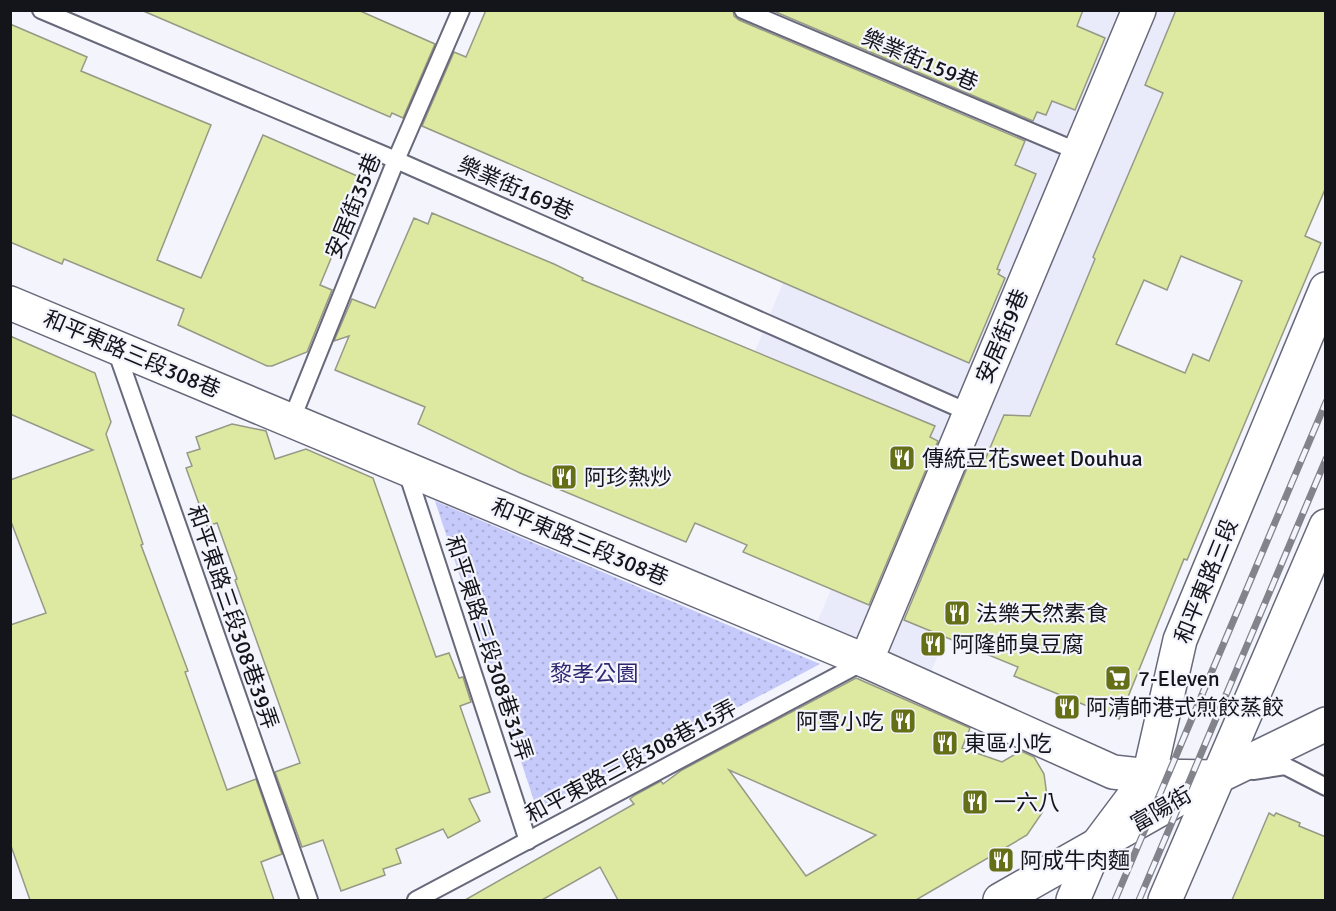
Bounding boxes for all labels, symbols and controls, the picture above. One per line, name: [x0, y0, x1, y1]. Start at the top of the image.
street label: 樂業街159巷: [858, 23, 982, 97]
street label: 安居街35巷: [320, 149, 386, 263]
street label: 樂業街169巷: [454, 151, 578, 225]
street label: 安居街9巷: [970, 285, 1034, 387]
street label: 和平東路三段308巷: [39, 305, 225, 403]
restaurant icon: 傳統豆花sweet Douhua: [887, 443, 917, 473]
place label: 傳統豆花sweet Douhua: [922, 445, 1143, 472]
restaurant icon: 阿珍熱炒: [549, 462, 579, 492]
place label: 阿珍熱炒: [584, 464, 672, 491]
street label: 和平東路三段308巷: [487, 493, 673, 591]
street label: 和平東路三段308巷39弄: [182, 501, 284, 733]
street label: 和平東路三段: [1169, 515, 1243, 647]
street label: 和平東路三段308巷31弄: [440, 532, 538, 764]
restaurant icon: 法樂天然素食: [942, 598, 972, 628]
place label: 法樂天然素食: [976, 600, 1108, 627]
restaurant icon: 阿隆師臭豆腐: [918, 629, 948, 659]
place label: 阿隆師臭豆腐: [952, 631, 1084, 658]
park label: 黎孝公園: [550, 660, 638, 687]
supermarket icon: 7-Eleven: [1103, 663, 1133, 693]
place label: 7-Eleven: [1138, 665, 1220, 692]
restaurant icon: 阿清師港式煎餃蒸餃: [1052, 692, 1082, 722]
street label: 和平東路三段308巷15弄: [521, 694, 741, 828]
place label: 阿清師港式煎餃蒸餃: [1086, 694, 1284, 721]
restaurant icon: 阿雪小吃: [888, 706, 918, 736]
place label: 阿雪小吃: [796, 708, 884, 735]
restaurant icon: 東區小吃: [930, 728, 960, 758]
place label: 東區小吃: [964, 730, 1052, 757]
street label: 富陽街: [1126, 781, 1196, 837]
restaurant icon: 一六八: [960, 787, 990, 817]
place label: 一六八: [994, 789, 1060, 816]
restaurant icon: 阿成牛肉麵: [986, 845, 1016, 875]
place label: 阿成牛肉麵: [1020, 847, 1130, 874]

